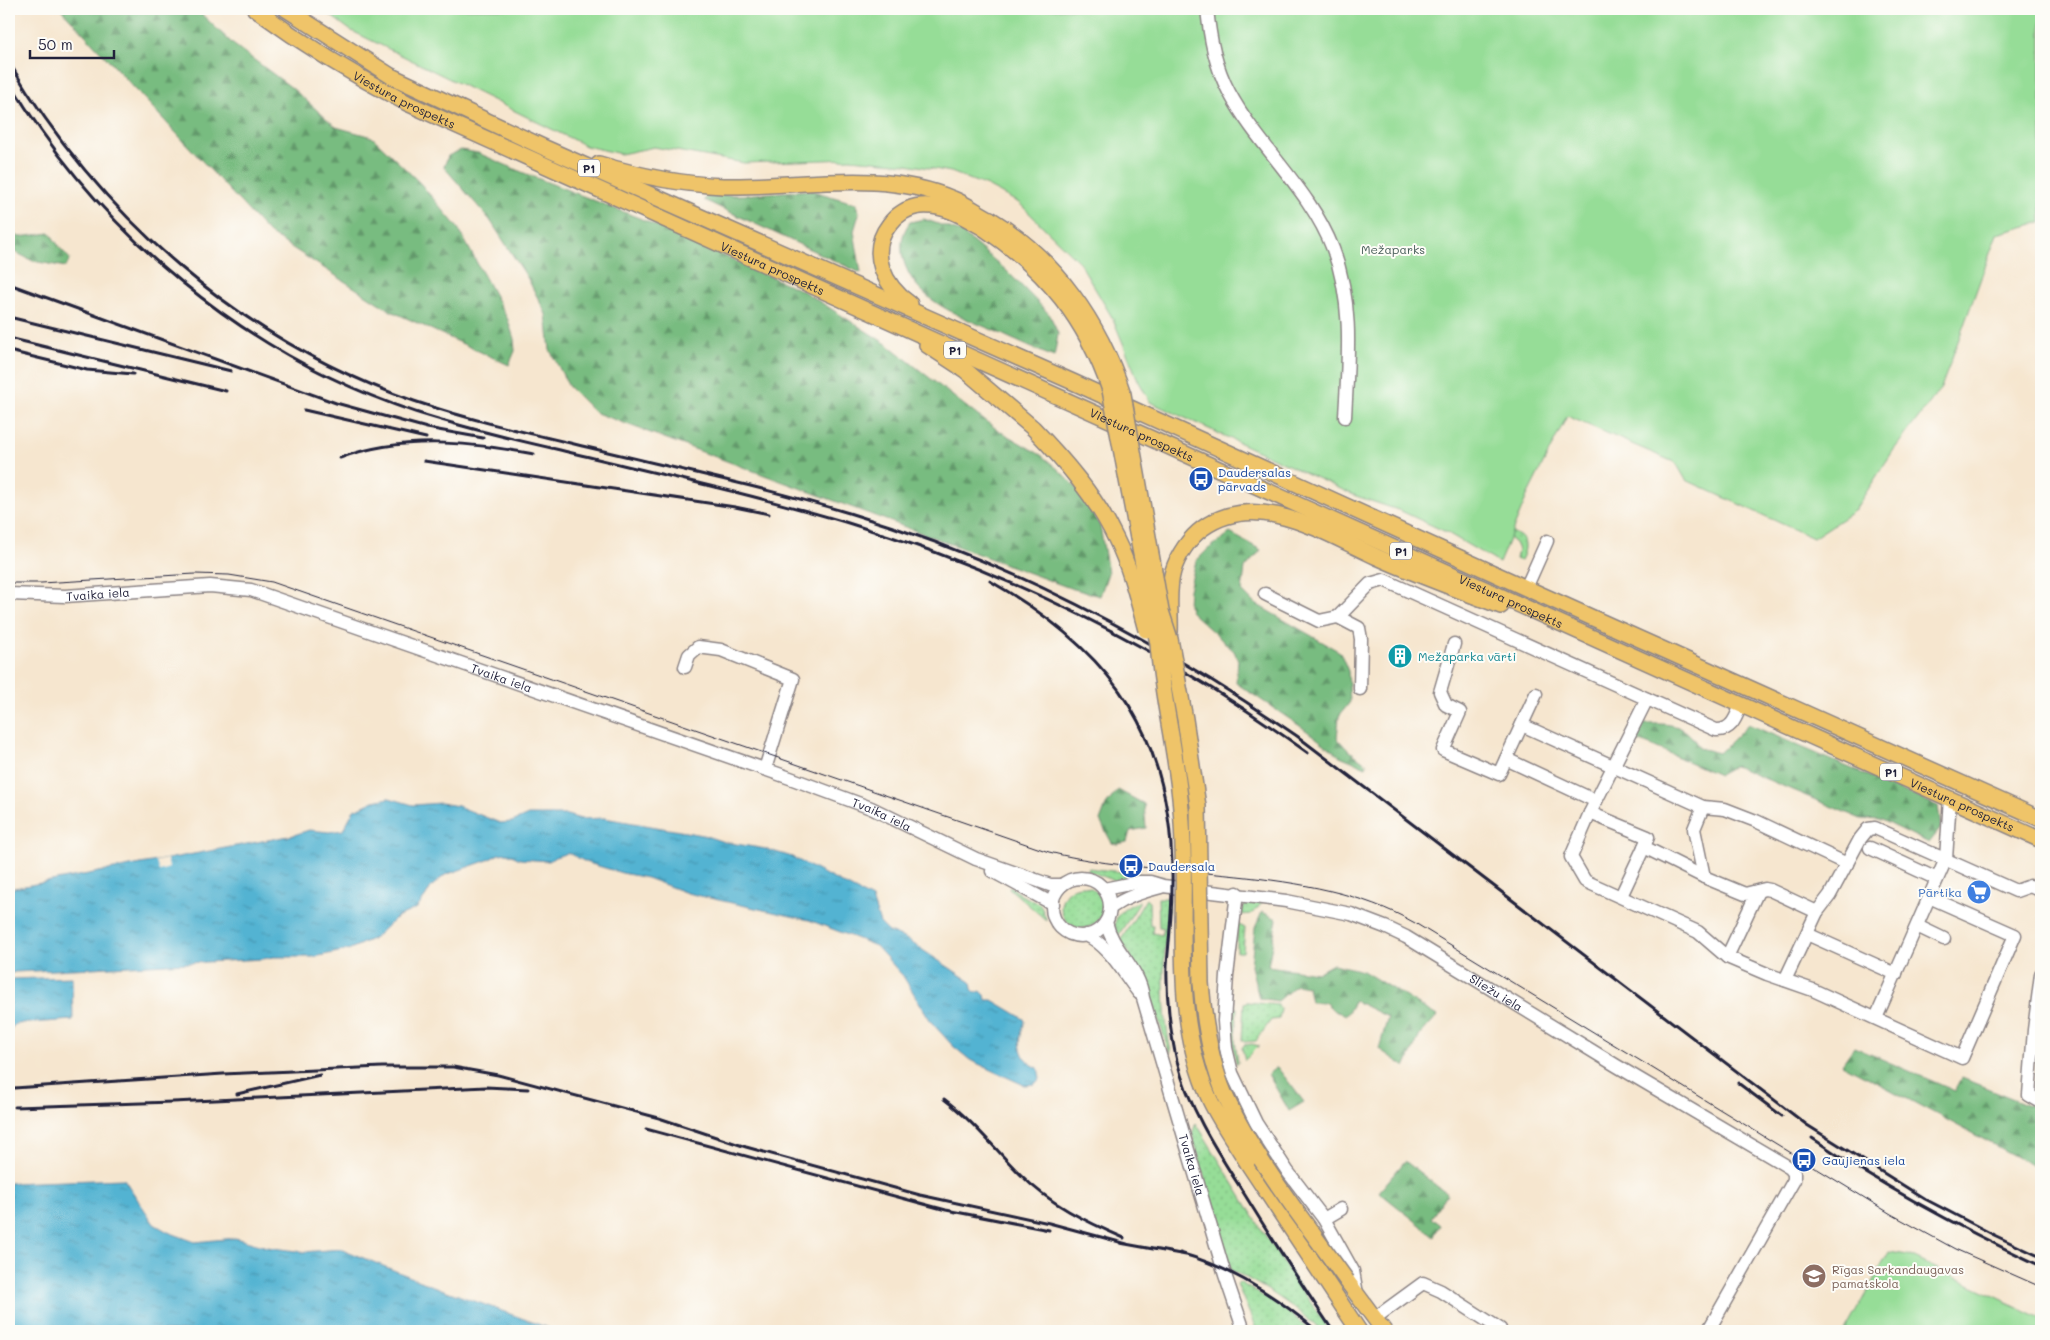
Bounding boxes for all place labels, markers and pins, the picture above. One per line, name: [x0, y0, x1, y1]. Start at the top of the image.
place label: Daudersalas pārvads: [1218, 464, 1291, 494]
bus stop icon: Daudersalas pārvads: [1188, 466, 1214, 492]
building icon: Mežaparka vārti: [1387, 643, 1413, 669]
place label: Mežaparka vārti: [1418, 648, 1516, 664]
bus stop icon: Daudersala: [1118, 853, 1144, 879]
place label: Daudersala: [1148, 858, 1215, 874]
supermarket icon: Pārtika: [1966, 879, 1992, 905]
place label: Pārtika: [1918, 884, 1962, 900]
bus stop icon: Gaujienas iela: [1791, 1147, 1817, 1173]
place label: Gaujienas iela: [1822, 1152, 1905, 1168]
place label: Rīgas Sarkandaugavas pamatskola: [1832, 1261, 1964, 1291]
school or university icon: Rīgas Sarkandaugavas pamatskola: [1801, 1263, 1827, 1289]

